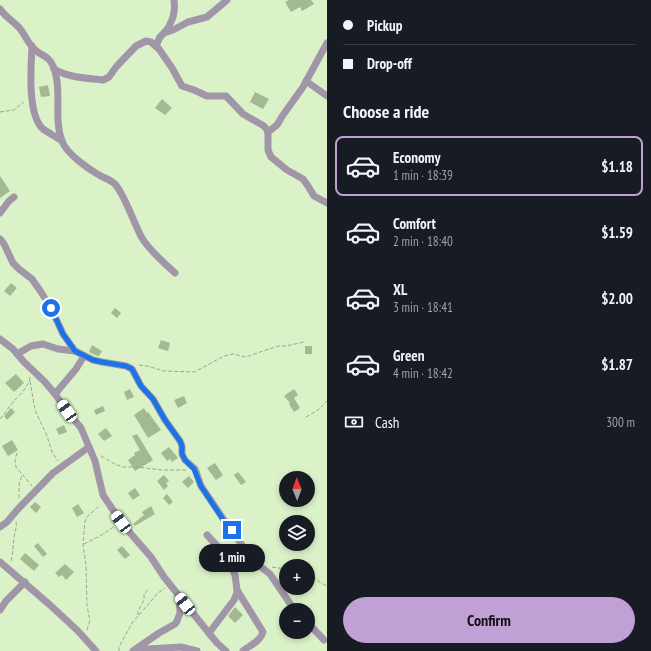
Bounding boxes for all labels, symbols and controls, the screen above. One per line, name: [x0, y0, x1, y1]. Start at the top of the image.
text: Pickup: [367, 16, 402, 35]
text: Drop-off: [367, 54, 412, 73]
text: Choose a ride: [343, 100, 429, 123]
icon: car: [345, 148, 381, 184]
text: Economy: [393, 148, 441, 167]
text: $1.18: [601, 157, 633, 176]
text: 1 min · 18:39: [393, 167, 453, 184]
icon: car: [345, 214, 381, 250]
text: Comfort: [393, 214, 436, 233]
text: $1.59: [601, 223, 633, 242]
text: 2 min · 18:40: [393, 233, 453, 250]
icon: car: [345, 280, 381, 316]
text: XL: [393, 280, 407, 299]
text: $2.00: [601, 289, 633, 308]
route start: [42, 299, 60, 317]
text: 3 min · 18:41: [393, 299, 453, 316]
icon: car: [345, 346, 381, 382]
text: Green: [393, 346, 425, 365]
text: $1.87: [601, 355, 633, 374]
text: 4 min · 18:42: [393, 365, 453, 382]
car: [55, 398, 79, 424]
icon: cash: [343, 411, 365, 433]
text: Cash: [375, 413, 399, 432]
text: 300 m: [606, 414, 635, 431]
north arrow: [279, 471, 315, 507]
map controls: [279, 471, 315, 639]
car: [109, 509, 133, 535]
button: layers: [279, 515, 315, 551]
route end: [223, 521, 241, 539]
callout: 1 min: [199, 544, 265, 572]
text: 1 min: [219, 549, 245, 566]
button: +: [279, 559, 315, 595]
car: [173, 591, 197, 617]
button: Confirm: [343, 597, 635, 643]
button: −: [279, 603, 315, 639]

